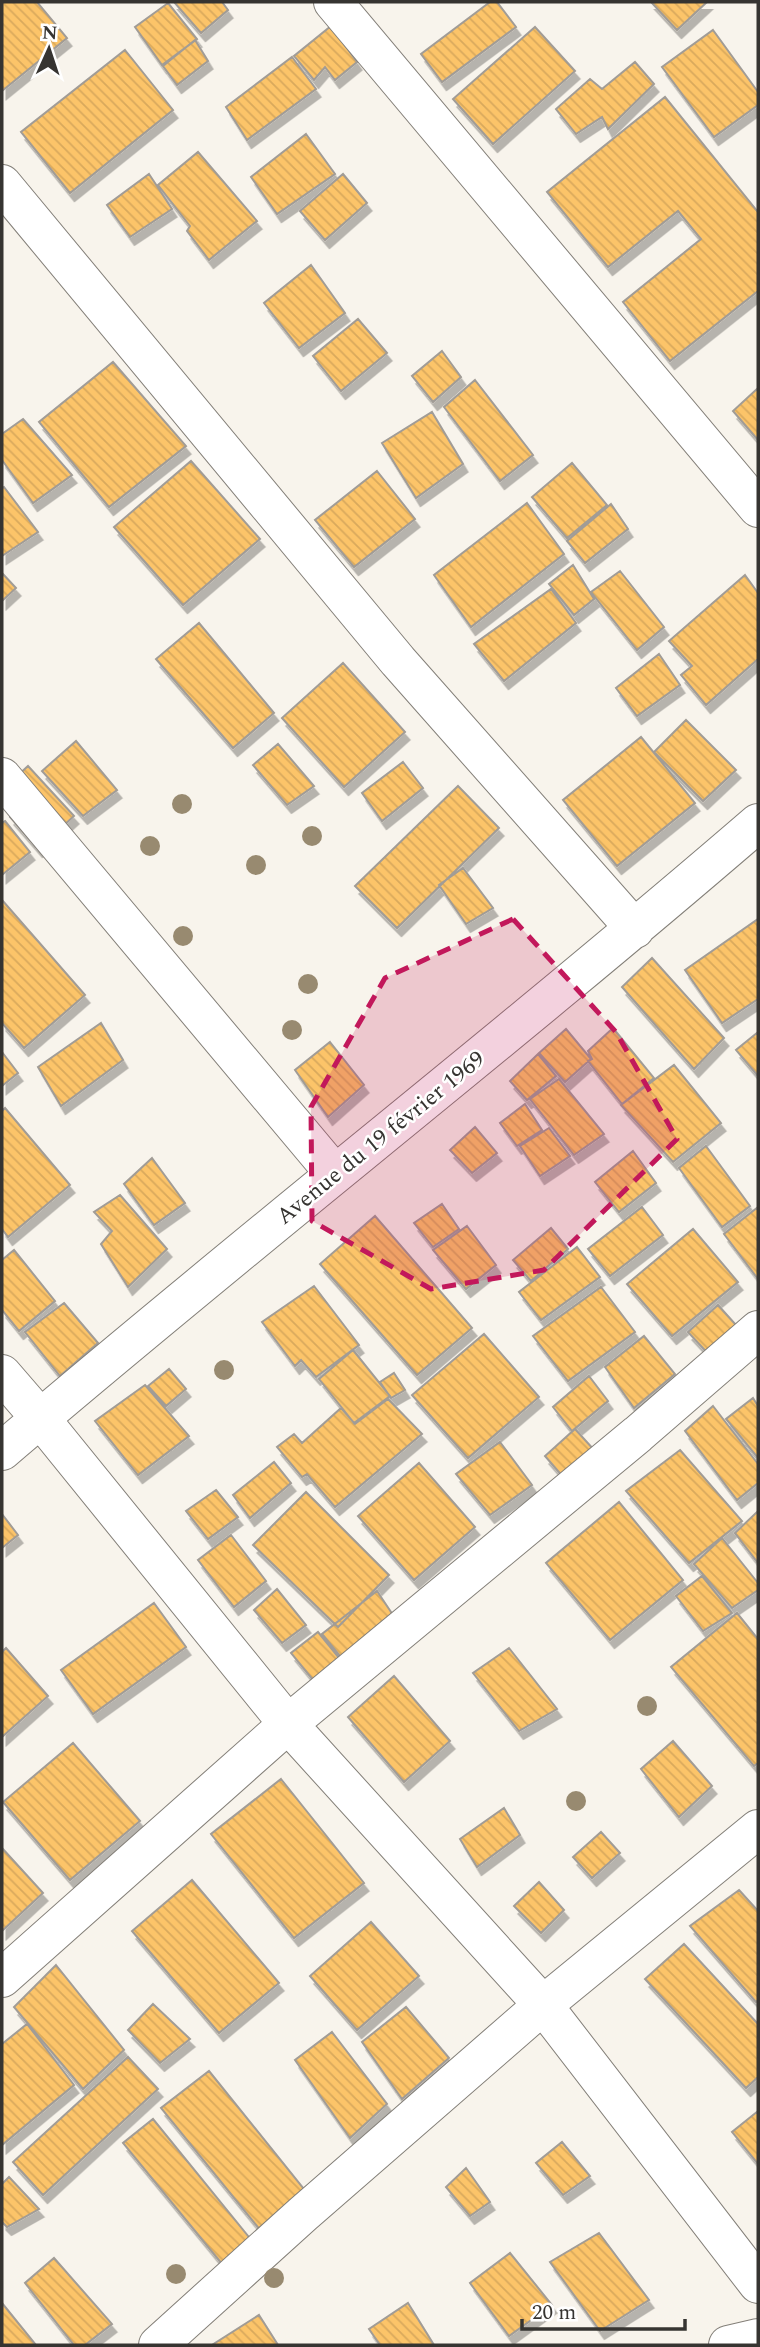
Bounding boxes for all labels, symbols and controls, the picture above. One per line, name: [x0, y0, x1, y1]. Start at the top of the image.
north arrow: [14, 14, 84, 84]
text: N: [41, 19, 58, 48]
street label: Avenue du 19 février 1969: [269, 1043, 493, 1234]
scale bar: [522, 2288, 685, 2332]
text: 20 m: [532, 2297, 576, 2329]

